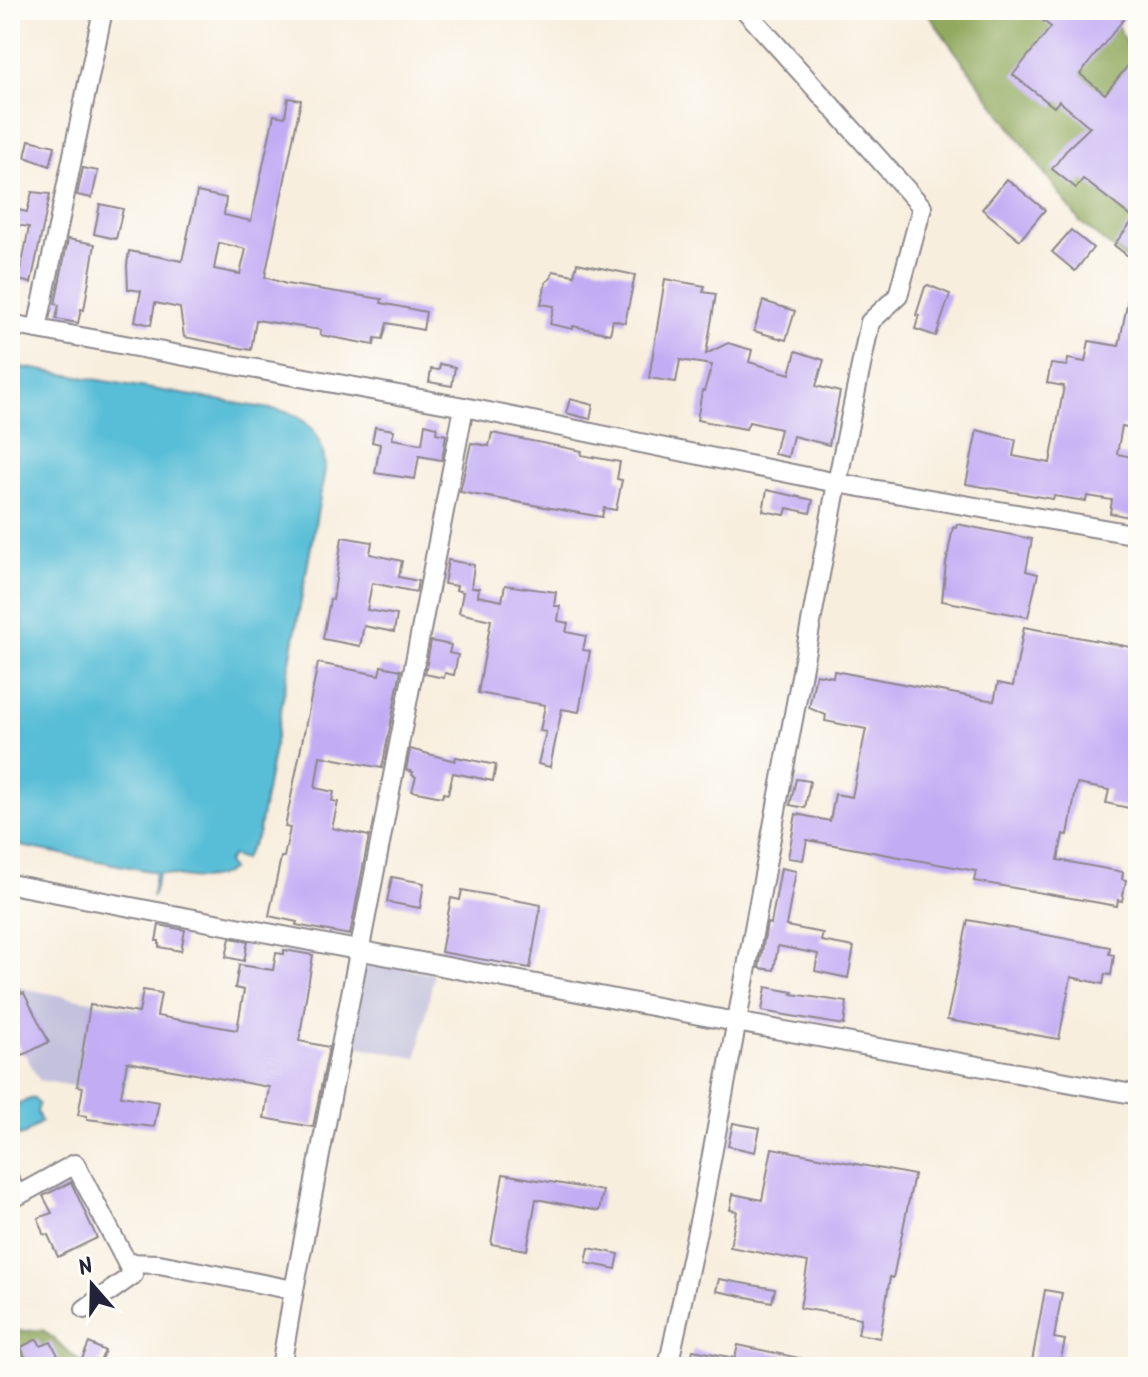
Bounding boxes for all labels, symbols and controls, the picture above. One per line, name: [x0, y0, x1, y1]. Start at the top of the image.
north arrow: [52, 1245, 132, 1325]
text: N: [74, 1250, 99, 1287]

